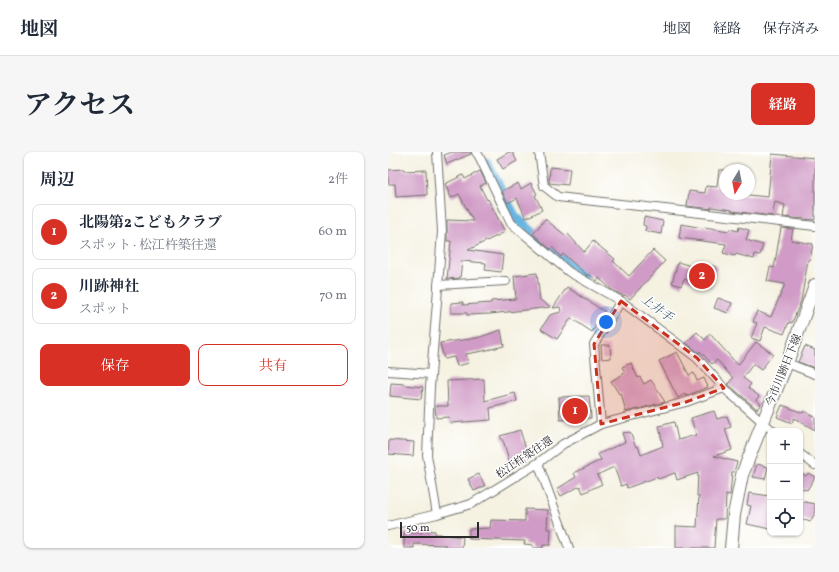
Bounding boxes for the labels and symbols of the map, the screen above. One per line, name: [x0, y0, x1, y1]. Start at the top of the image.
north arrow: [719, 164, 755, 200]
pin: 2: [689, 261, 715, 291]
water label: 上井手: [637, 292, 676, 327]
your location: [596, 312, 616, 332]
street label: 今市川跡日下線: [763, 332, 806, 409]
pin: 1: [562, 396, 588, 426]
street label: 松江杵築往還: [493, 434, 556, 483]
scale bar: [400, 520, 479, 539]

